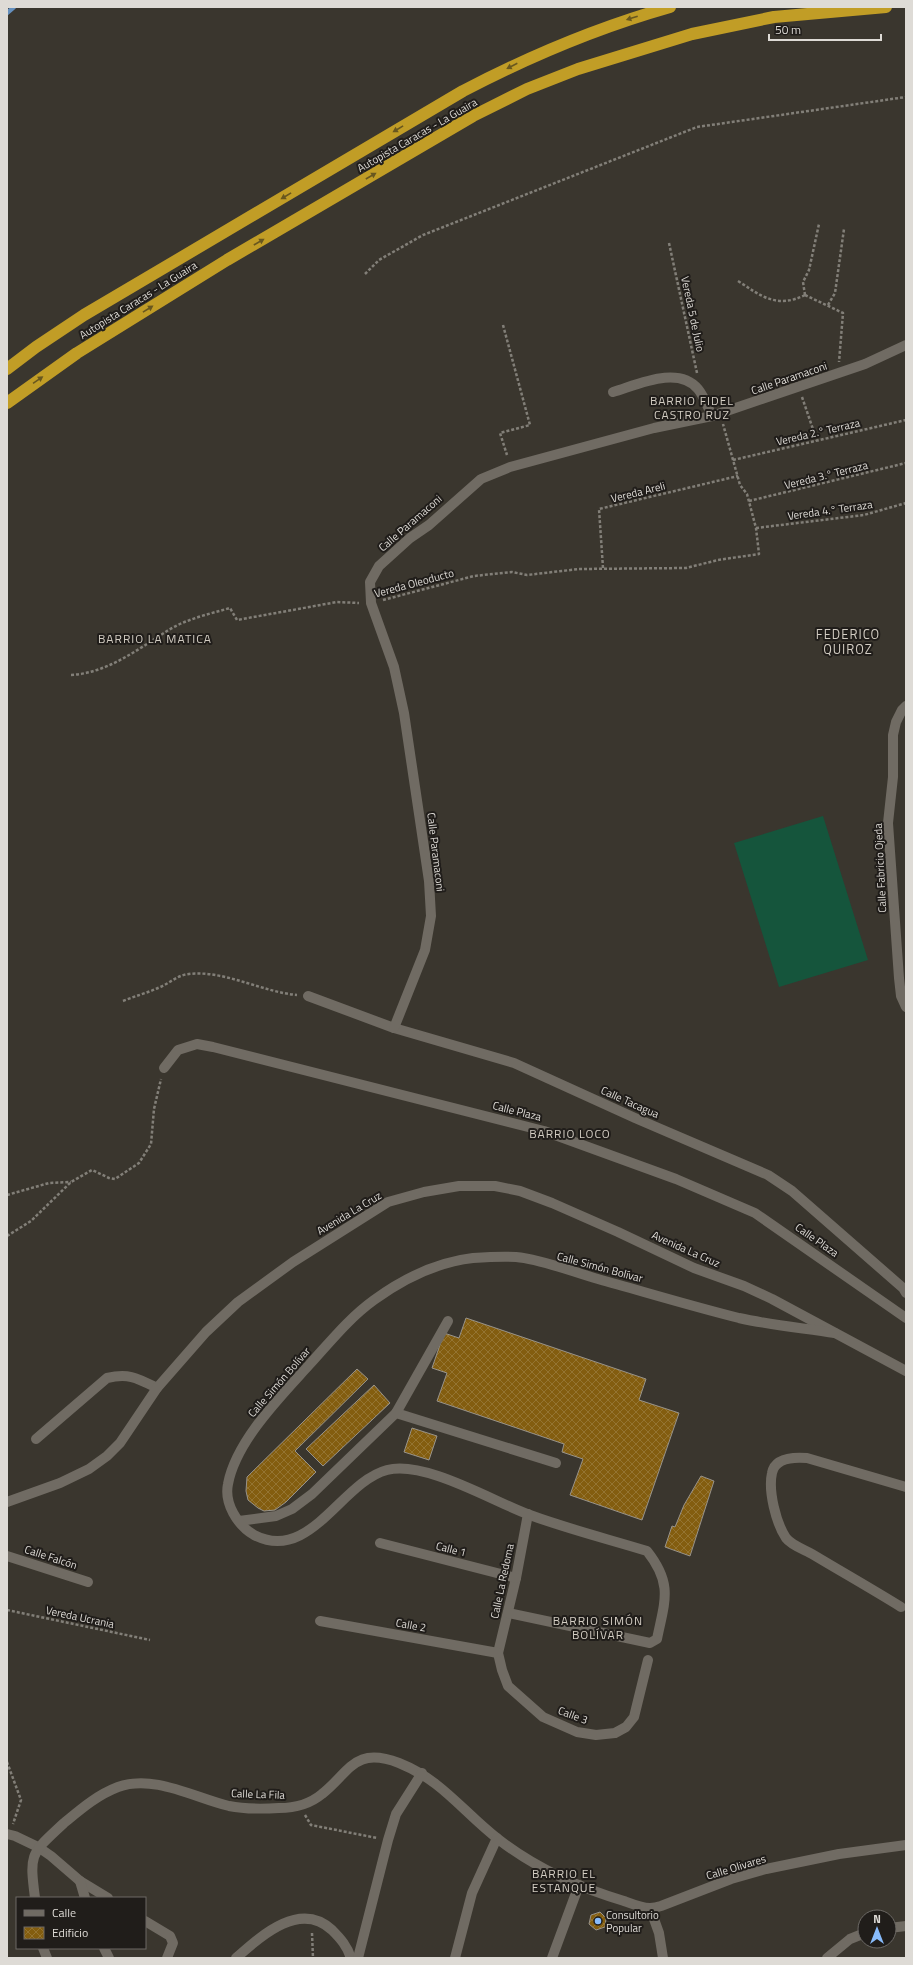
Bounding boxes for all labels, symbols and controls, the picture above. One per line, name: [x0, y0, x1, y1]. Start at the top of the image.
one-way arrow: [626, 15, 638, 21]
scale bar: [769, 16, 881, 42]
text: 50 m: [775, 20, 801, 39]
one-way arrow: [506, 63, 517, 69]
street label: Autopista Caracas - La Guaira: [354, 94, 480, 176]
one-way arrow: [392, 126, 404, 133]
one-way arrow: [365, 173, 377, 180]
one-way arrow: [280, 192, 292, 199]
one-way arrow: [253, 238, 265, 245]
street label: Autopista Caracas - La Guaira: [76, 257, 200, 343]
street label: Vereda 5 de Julio: [677, 275, 709, 353]
one-way arrow: [142, 306, 154, 313]
street label: Calle Paramaconi: [749, 358, 829, 398]
one-way arrow: [33, 376, 44, 384]
district label: BARRIO FIDEL CASTRO RUZ: [650, 391, 734, 424]
street label: Vereda 2.° Terraza: [774, 414, 862, 449]
street label: Vereda 3.° Terraza: [782, 457, 870, 493]
street label: Vereda Areli: [609, 478, 667, 506]
street label: Calle Paramaconi: [375, 491, 445, 555]
street label: Vereda 4.° Terraza: [786, 496, 874, 524]
street label: Vereda Oleoducto: [372, 565, 456, 601]
district label: FEDERICO QUIROZ: [816, 624, 880, 659]
district label: BARRIO LA MATICA: [98, 629, 212, 648]
street label: Calle Paramaconi: [423, 812, 449, 892]
street label: Calle Fabricio Ojeda: [870, 822, 890, 913]
street label: Calle Tacagua: [598, 1082, 662, 1122]
street label: Calle Plaza: [491, 1097, 543, 1125]
district label: BARRIO LOCO: [529, 1124, 611, 1143]
street label: Avenida La Cruz: [314, 1187, 384, 1239]
street label: Calle Plaza: [792, 1219, 842, 1261]
street label: Avenida La Cruz: [649, 1227, 723, 1271]
street label: Calle Simón Bolívar: [555, 1248, 645, 1286]
street label: Calle Simón Bolívar: [244, 1343, 314, 1421]
street label: Calle 1: [434, 1538, 468, 1560]
street label: Calle Falcón: [23, 1541, 79, 1573]
street label: Calle La Redoma: [486, 1542, 518, 1620]
street label: Vereda Ucrania: [44, 1602, 116, 1632]
district label: BARRIO SIMÓN BOLÍVAR: [553, 1611, 643, 1644]
street label: Calle 2: [394, 1614, 428, 1636]
street label: Calle 3: [556, 1702, 590, 1728]
street label: Calle La Fila: [231, 1785, 286, 1803]
street label: Calle Olivares: [704, 1850, 768, 1884]
district label: BARRIO EL ESTANQUE: [532, 1864, 596, 1897]
legend: [16, 1897, 146, 1949]
text: Calle: [52, 1903, 76, 1922]
place label: Consultorio Popular: [606, 1907, 659, 1936]
north arrow: [857, 1909, 897, 1949]
text: N: [873, 1911, 881, 1927]
marker: Consultorio Popular: [593, 1916, 603, 1926]
text: Edificio: [52, 1923, 88, 1942]

